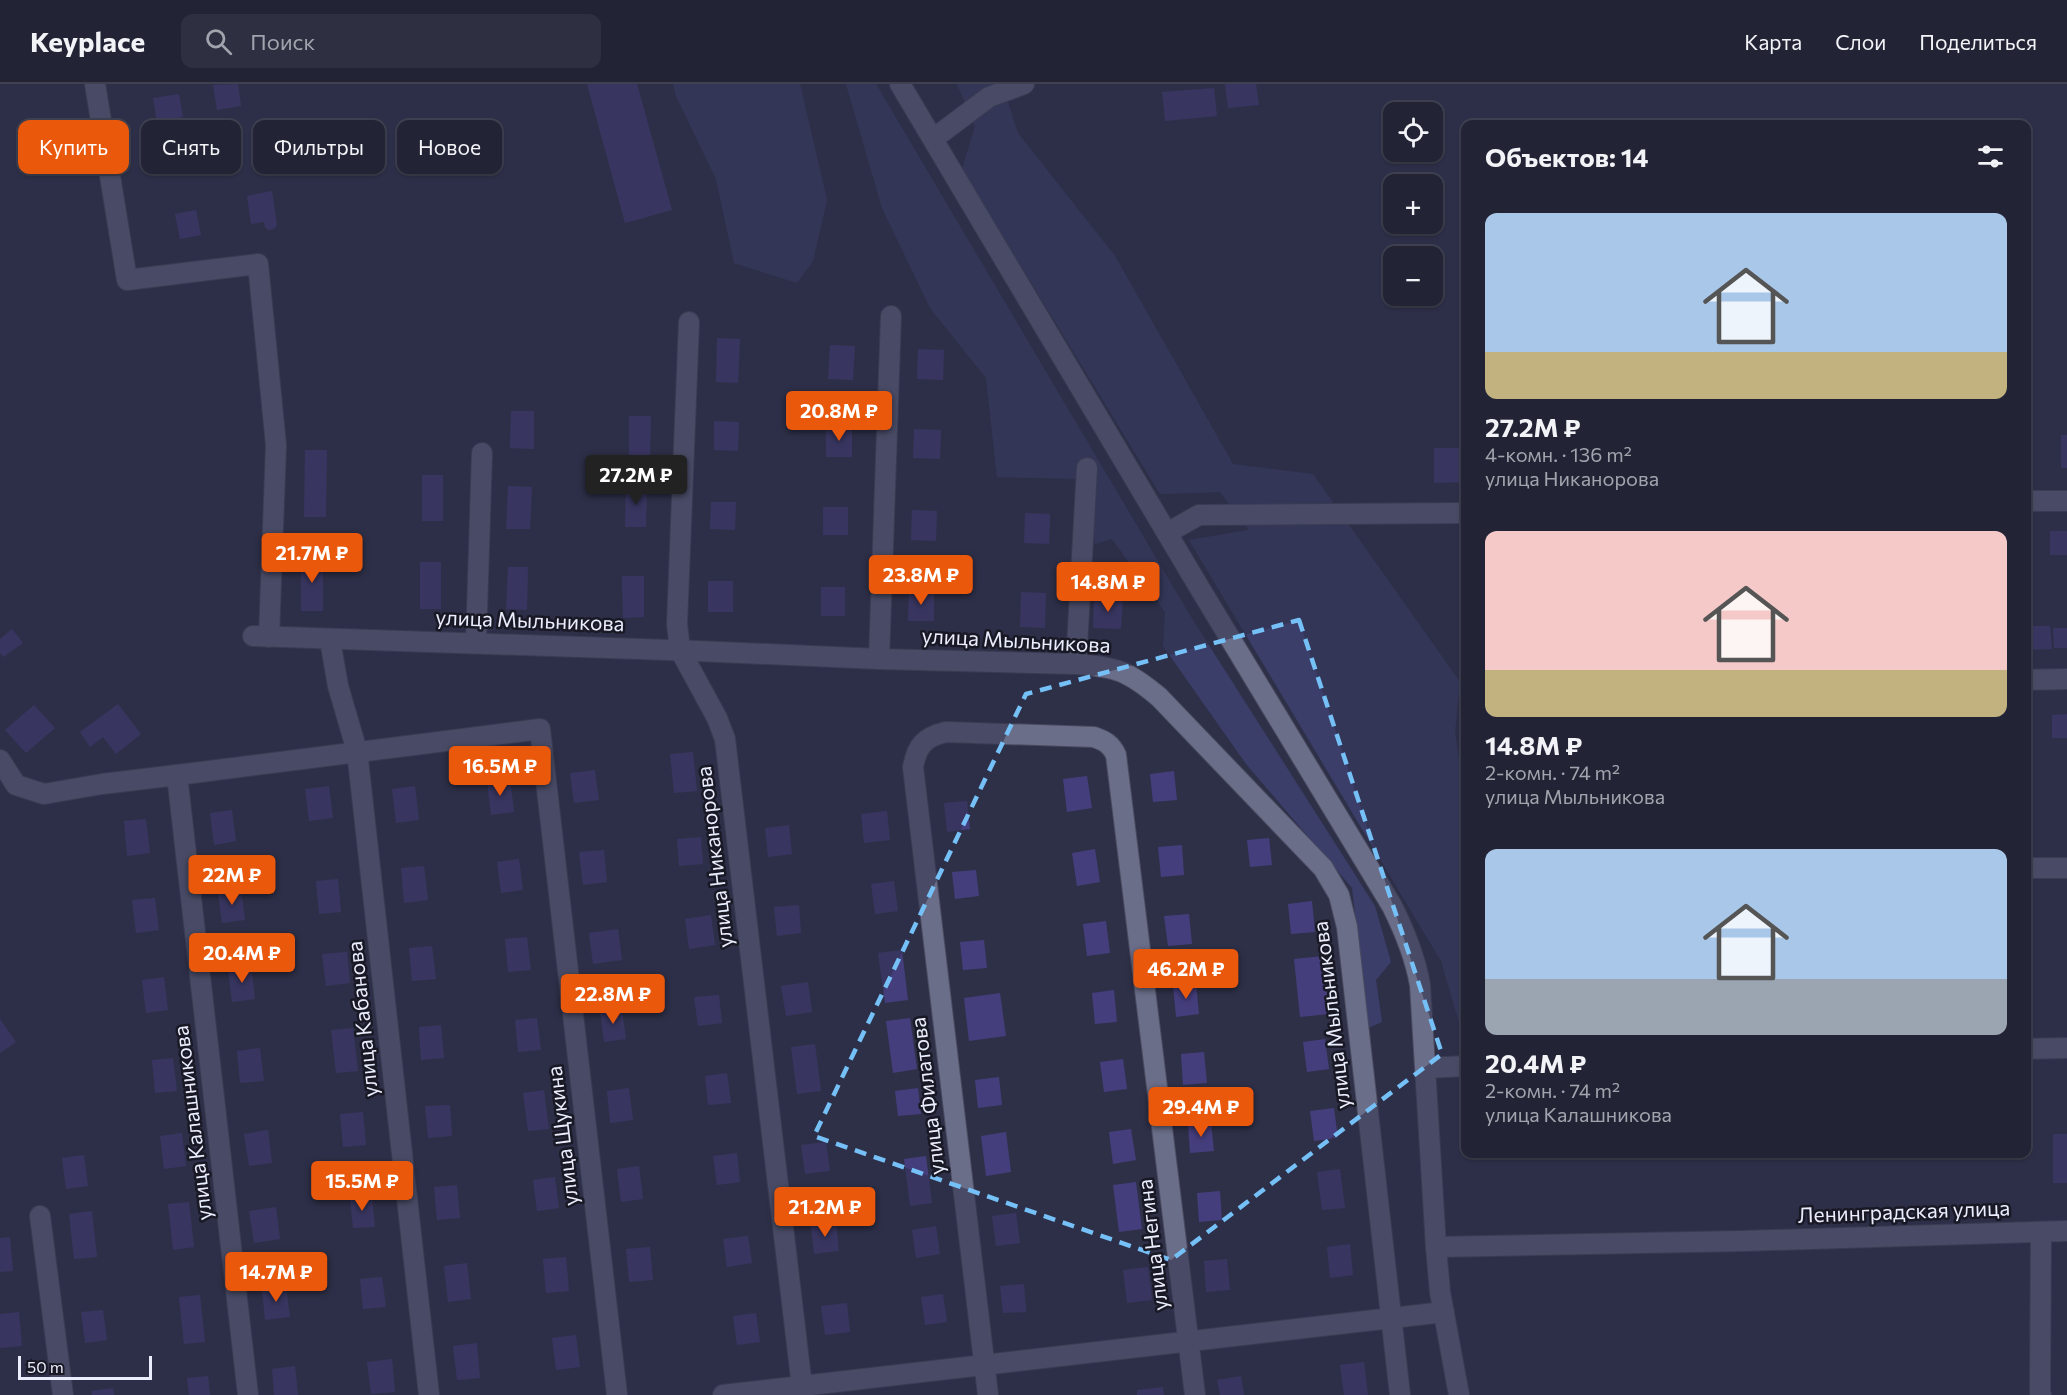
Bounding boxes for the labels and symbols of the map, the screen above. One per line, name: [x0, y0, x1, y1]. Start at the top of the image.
pin: 20.8M ₽: [784, 391, 894, 442]
pin: 27.2M ₽: [581, 455, 691, 506]
pin: 21.7M ₽: [257, 533, 367, 584]
pin: 23.8M ₽: [866, 555, 976, 606]
pin: 14.8M ₽: [1053, 562, 1163, 613]
street label: улица Мыльникова: [435, 604, 625, 635]
street label: улица Мыльникова: [921, 622, 1111, 657]
pin: 16.5M ₽: [445, 746, 555, 797]
street label: улица Никанорова: [690, 765, 737, 949]
pin: 22M ₽: [190, 855, 274, 906]
street label: улица Мыльникова: [1307, 920, 1354, 1111]
pin: 20.4M ₽: [187, 933, 297, 984]
street label: улица Кабанова: [341, 940, 382, 1098]
pin: 46.2M ₽: [1131, 949, 1241, 1000]
pin: 22.8M ₽: [558, 974, 668, 1025]
street label: улица Филатова: [904, 1016, 949, 1176]
street label: улица Калашникова: [167, 1024, 216, 1222]
street label: улица Щукина: [541, 1065, 583, 1208]
pin: 29.4M ₽: [1146, 1087, 1256, 1138]
pin: 15.5M ₽: [307, 1161, 417, 1212]
street label: улица Негина: [1131, 1178, 1172, 1312]
pin: 21.2M ₽: [770, 1187, 880, 1238]
street label: Ленинградская улица: [1797, 1194, 2011, 1227]
pin: 14.7M ₽: [221, 1252, 331, 1303]
scale bar: [18, 1353, 152, 1380]

